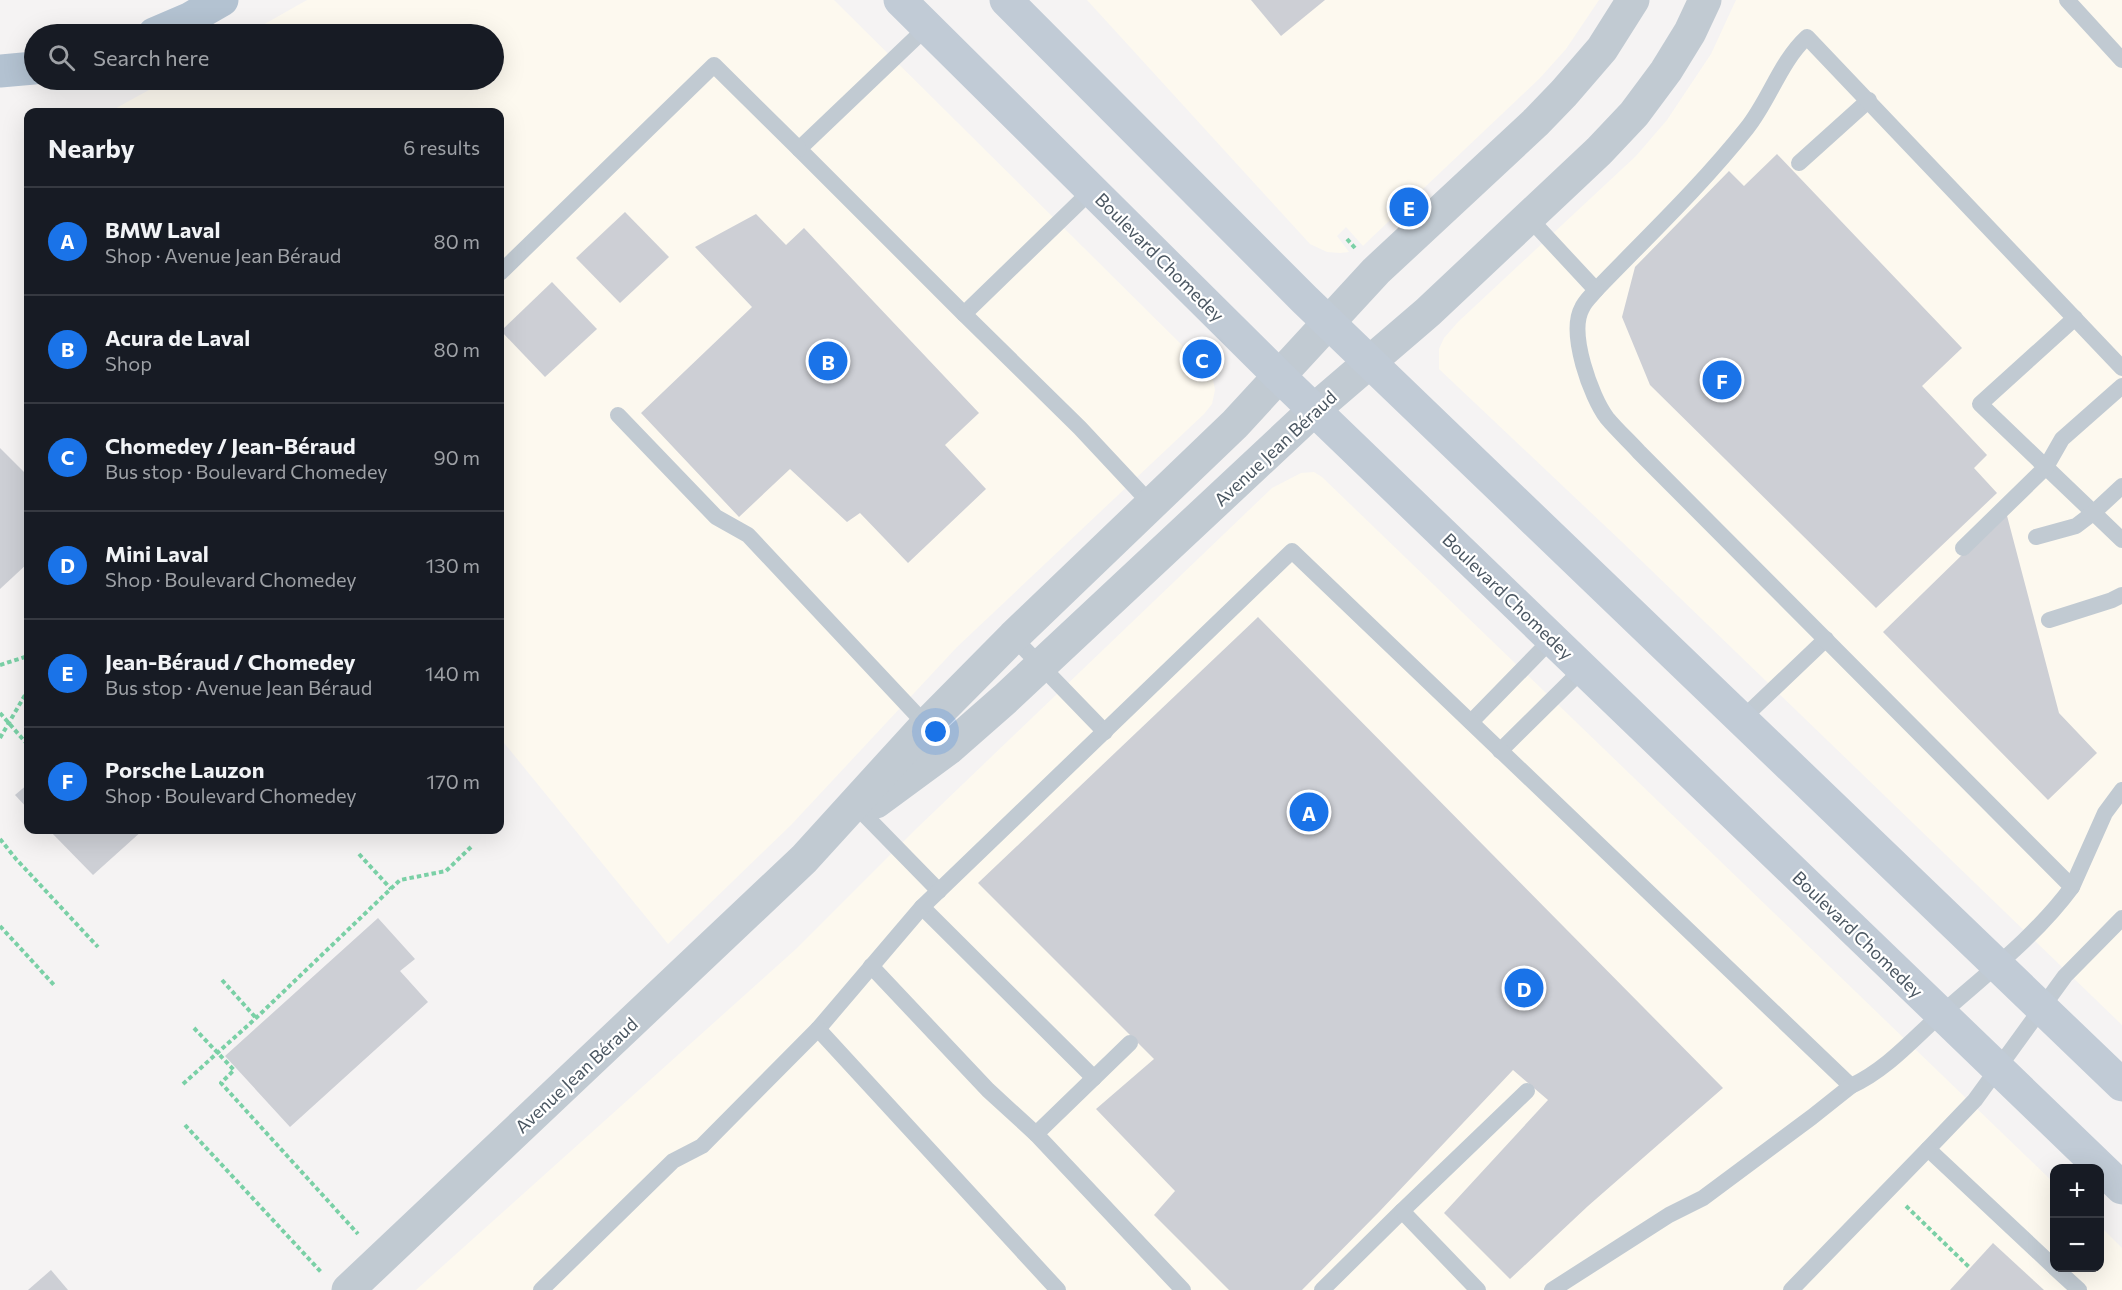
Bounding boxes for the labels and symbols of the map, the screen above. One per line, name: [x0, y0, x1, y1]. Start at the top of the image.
pin: E: [1390, 184, 1428, 230]
street label: Boulevard Chomedey: [1091, 188, 1229, 326]
pin: C: [1182, 336, 1222, 382]
pin: B: [808, 338, 848, 384]
pin: F: [1702, 358, 1742, 403]
street label: Avenue Jean Béraud: [1209, 386, 1341, 510]
street label: Boulevard Chomedey: [1438, 528, 1578, 664]
your location: [921, 717, 950, 746]
pin: A: [1290, 790, 1328, 834]
street label: Boulevard Chomedey: [1788, 866, 1928, 1002]
pin: D: [1504, 966, 1544, 1010]
street label: Avenue Jean Béraud: [510, 1013, 642, 1137]

